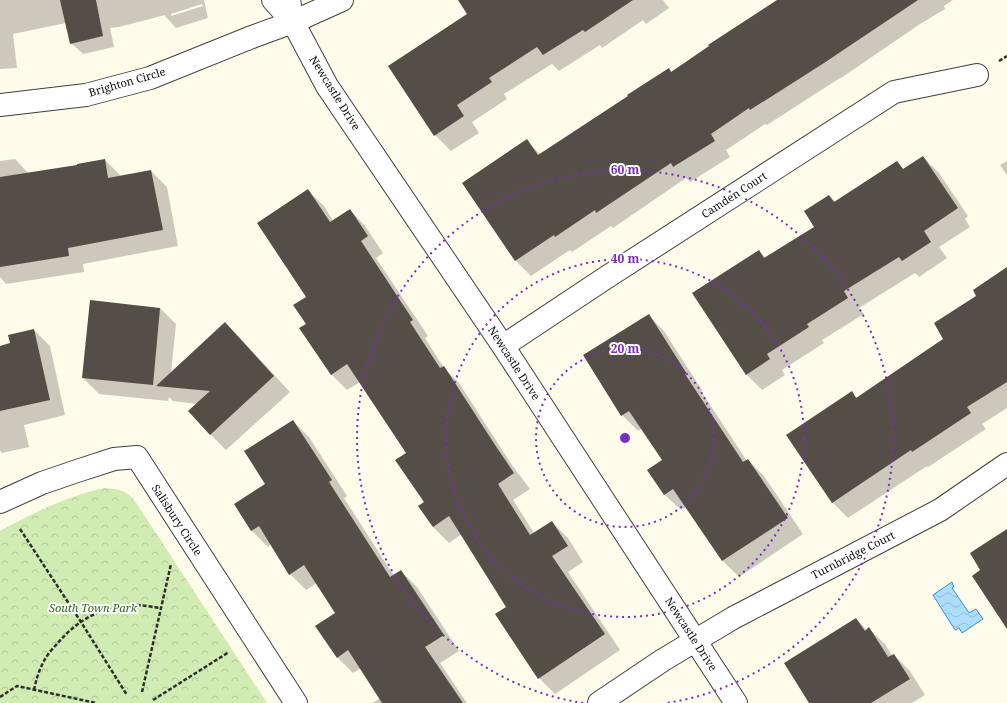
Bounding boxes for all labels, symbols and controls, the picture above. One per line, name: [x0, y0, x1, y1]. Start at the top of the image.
street label: Newcastle Drive: [306, 53, 364, 133]
street label: Brighton Circle: [87, 63, 167, 100]
text: 60 m: [611, 161, 639, 178]
street label: Camden Court: [698, 168, 769, 221]
text: 40 m: [611, 250, 639, 267]
street label: Newcastle Drive: [485, 323, 544, 403]
text: 20 m: [611, 340, 639, 357]
centre of rings: [618, 431, 632, 445]
street label: Salisbury Circle: [149, 481, 206, 558]
street label: Turnbridge Court: [808, 527, 897, 582]
street label: Newcastle Drive: [662, 594, 721, 674]
park label: South Town Park: [49, 600, 138, 615]

